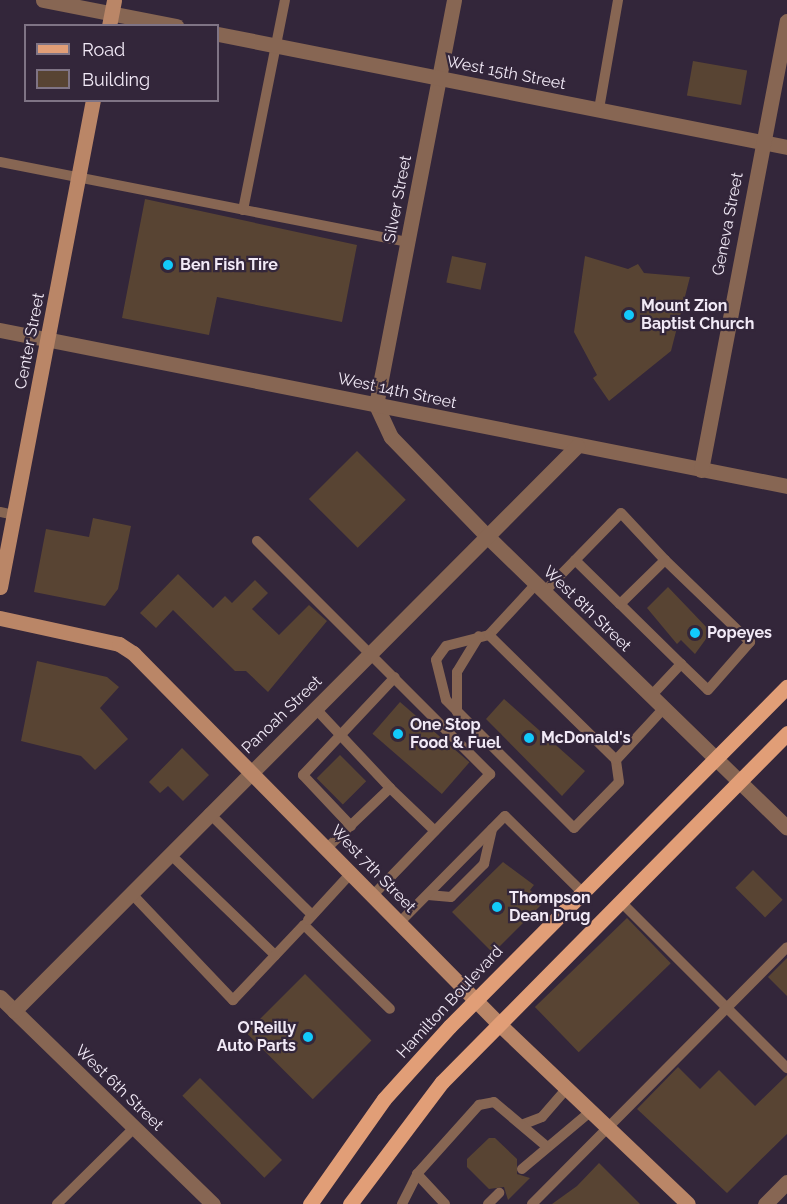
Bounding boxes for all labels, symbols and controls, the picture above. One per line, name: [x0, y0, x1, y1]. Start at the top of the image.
legend: [24, 24, 219, 102]
text: Road: [82, 39, 125, 60]
street label: West 15th Street: [445, 52, 567, 94]
text: Building: [82, 69, 150, 90]
street label: Silver Street: [380, 154, 416, 244]
street label: Geneva Street: [709, 171, 747, 277]
place label: Ben Fish Tire: [180, 255, 278, 275]
marker: Ben Fish Tire: [161, 258, 175, 272]
street label: Center Street: [11, 291, 49, 391]
place label: Mount Zion Baptist Church: [641, 296, 754, 334]
marker: Mount Zion Baptist Church: [622, 308, 636, 322]
street label: West 14th Street: [336, 369, 458, 413]
street label: West 8th Street: [539, 562, 635, 656]
place label: Popeyes: [707, 623, 772, 643]
marker: Popeyes: [688, 626, 702, 640]
street label: Panoah Street: [238, 672, 326, 758]
place label: One Stop Food & Fuel: [410, 715, 501, 753]
marker: One Stop Food & Fuel: [391, 727, 405, 741]
place label: McDonald's: [541, 728, 631, 748]
marker: McDonald's: [522, 731, 536, 745]
street label: West 7th Street: [327, 821, 419, 917]
place label: Thompson Dean Drug: [509, 888, 591, 926]
marker: Thompson Dean Drug: [490, 900, 504, 914]
street label: Hamilton Boulevard: [393, 942, 507, 1062]
place label: O'Reilly Auto Parts: [217, 1018, 296, 1056]
marker: O'Reilly Auto Parts: [301, 1030, 315, 1044]
street label: West 6th Street: [71, 1041, 167, 1135]

